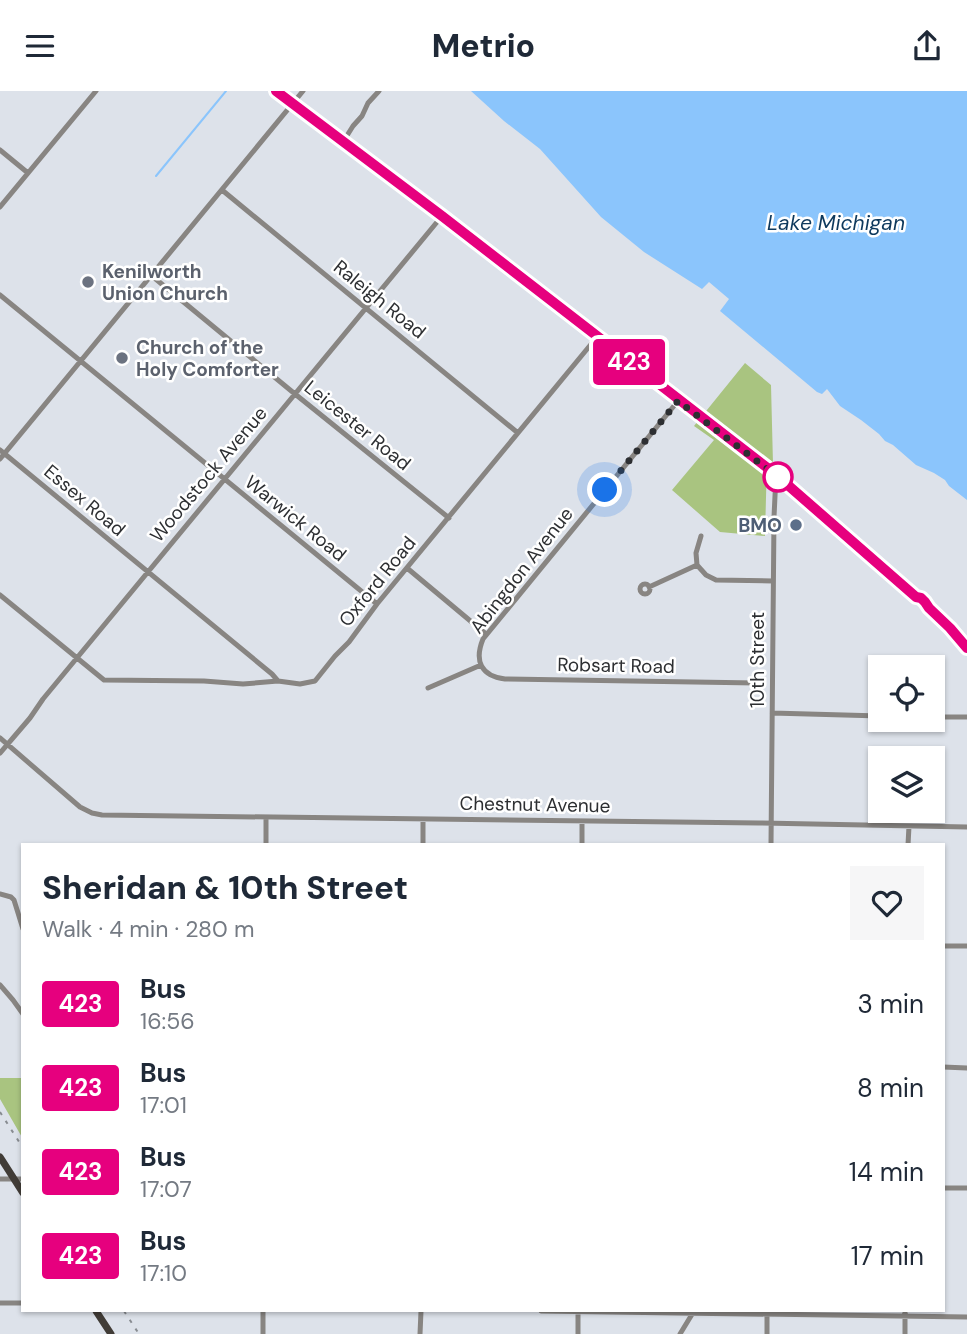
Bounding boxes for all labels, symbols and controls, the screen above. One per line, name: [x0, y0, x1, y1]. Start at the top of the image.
text: Metrio: [432, 25, 535, 67]
icon: menu: [21, 27, 59, 65]
icon: share: [908, 27, 946, 65]
water label: Lake Michigan: [767, 209, 905, 237]
street label: Raleigh Road: [328, 255, 431, 344]
place label: Kenilworth Union Church: [102, 259, 228, 306]
marker: Kenilworth Union Church: [80, 274, 96, 290]
place label: Church of the Holy Comforter: [136, 335, 279, 382]
line badge: 423: [589, 339, 669, 385]
text: 423: [607, 346, 651, 377]
marker: Church of the Holy Comforter: [114, 350, 130, 366]
street label: Leicester Road: [299, 375, 416, 476]
street label: Woodstock Avenue: [144, 401, 272, 547]
street label: Essex Road: [39, 459, 131, 542]
unlabelled marker: [763, 462, 793, 492]
street label: Warwick Road: [240, 470, 352, 567]
your location: [587, 472, 622, 507]
street label: Abingdon Avenue: [464, 502, 579, 639]
place label: BMO: [738, 513, 782, 538]
marker: BMO: [788, 517, 804, 533]
street label: Oxford Road: [333, 531, 422, 632]
street label: 10th Street: [745, 612, 770, 708]
street label: Robsart Road: [557, 652, 675, 679]
map controls: [868, 655, 945, 823]
button: locate: [868, 655, 945, 732]
button: layers: [868, 746, 945, 823]
street label: Chestnut Avenue: [459, 791, 611, 818]
text: Sheridan & 10th Street: [42, 866, 408, 909]
button: heart: [850, 866, 924, 940]
text: Walk · 4 min · 280 m: [42, 914, 254, 944]
text: Bus: [140, 972, 186, 1006]
text: 3 min: [857, 987, 924, 1021]
text: 423: [59, 988, 102, 1019]
text: 16:56: [140, 1006, 195, 1036]
text: Bus: [140, 1056, 186, 1090]
text: 8 min: [857, 1071, 924, 1105]
text: 423: [59, 1072, 102, 1103]
text: 17:01: [140, 1090, 187, 1120]
text: Bus: [140, 1140, 186, 1174]
text: 14 min: [849, 1155, 924, 1189]
text: 423: [59, 1156, 102, 1187]
text: 17:07: [140, 1174, 192, 1204]
text: Bus: [140, 1224, 186, 1258]
text: 17 min: [851, 1239, 924, 1273]
text: 423: [59, 1240, 102, 1271]
text: 17:10: [140, 1258, 187, 1288]

